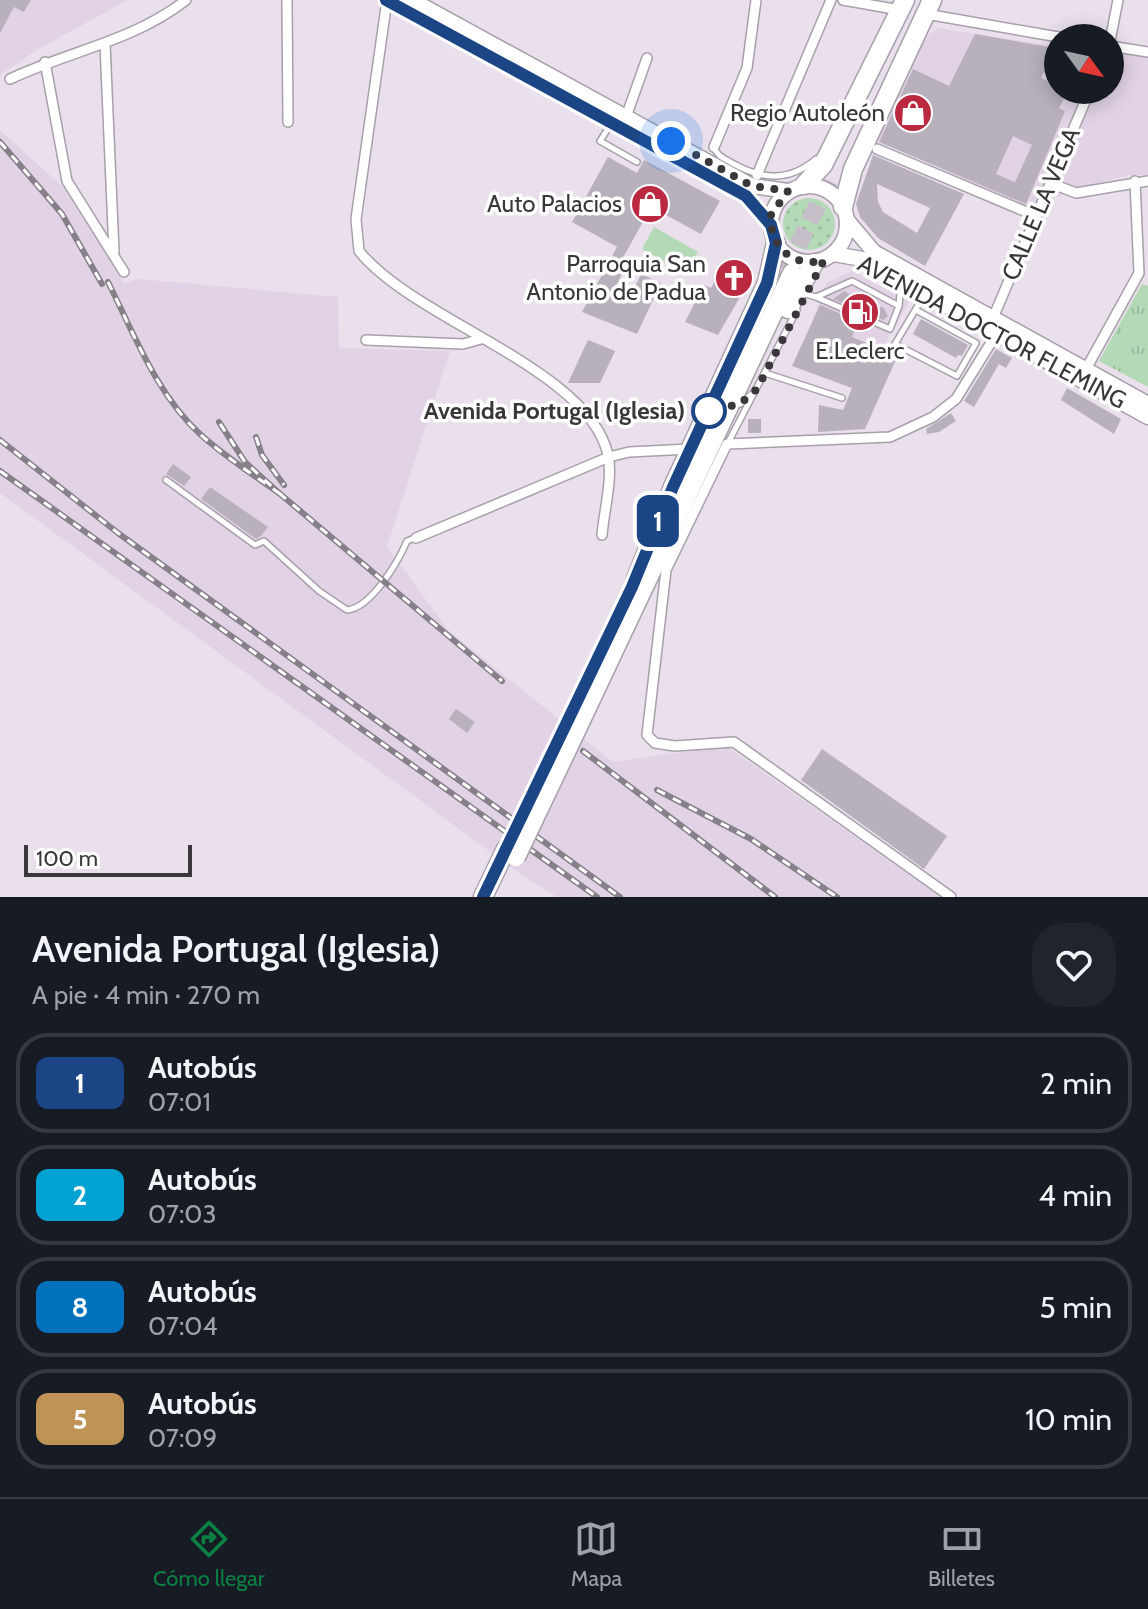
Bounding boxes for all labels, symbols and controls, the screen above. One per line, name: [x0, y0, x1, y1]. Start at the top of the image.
north arrow: [1044, 24, 1124, 104]
map controls: [1044, 24, 1124, 104]
shop icon: Regio Autoleón: [892, 92, 934, 134]
place label: Regio Autoleón: [730, 98, 885, 127]
your location: [651, 121, 691, 161]
street label: CALLE LA VEGA: [995, 123, 1086, 285]
shop icon: Auto Palacios: [629, 183, 671, 225]
place label: Auto Palacios: [487, 189, 622, 218]
street label: AVENIDA DOCTOR FLEMING: [853, 248, 1131, 415]
place label: Parroquia San Antonio de Padua: [526, 249, 706, 306]
church icon: Parroquia San Antonio de Padua: [713, 257, 755, 299]
fuel station icon: E.Leclerc: [839, 291, 881, 333]
place label: E.Leclerc: [815, 336, 905, 365]
marker: Avenida Portugal (Iglesia): [692, 394, 726, 428]
place label: Avenida Portugal (Iglesia): [424, 396, 685, 425]
line badge: 1: [632, 495, 684, 547]
text: 1: [653, 504, 663, 538]
scale bar: [24, 841, 192, 877]
text: 100 m: [36, 845, 98, 872]
button: heart: [1032, 923, 1116, 1007]
text: Avenida Portugal (Iglesia): [32, 925, 441, 972]
text: A pie · 4 min · 270 m: [32, 979, 260, 1011]
text: Autobús: [148, 1049, 257, 1086]
text: 2 min: [1040, 1065, 1112, 1102]
text: 1: [75, 1066, 85, 1100]
text: 07:01: [148, 1086, 211, 1118]
text: Autobús: [148, 1161, 257, 1198]
text: 4 min: [1038, 1177, 1112, 1214]
text: 2: [73, 1178, 87, 1212]
text: 07:03: [148, 1198, 217, 1230]
text: Autobús: [148, 1273, 257, 1310]
text: 5 min: [1040, 1289, 1112, 1326]
text: 8: [72, 1290, 88, 1324]
text: 07:04: [148, 1310, 218, 1342]
text: Autobús: [148, 1385, 257, 1422]
text: 10 min: [1025, 1401, 1112, 1438]
text: 5: [72, 1402, 88, 1436]
text: 07:09: [148, 1422, 217, 1454]
tab: Cómo llegar: [153, 1517, 265, 1592]
tab: Mapa: [571, 1517, 622, 1592]
tab: Billetes: [928, 1517, 995, 1592]

